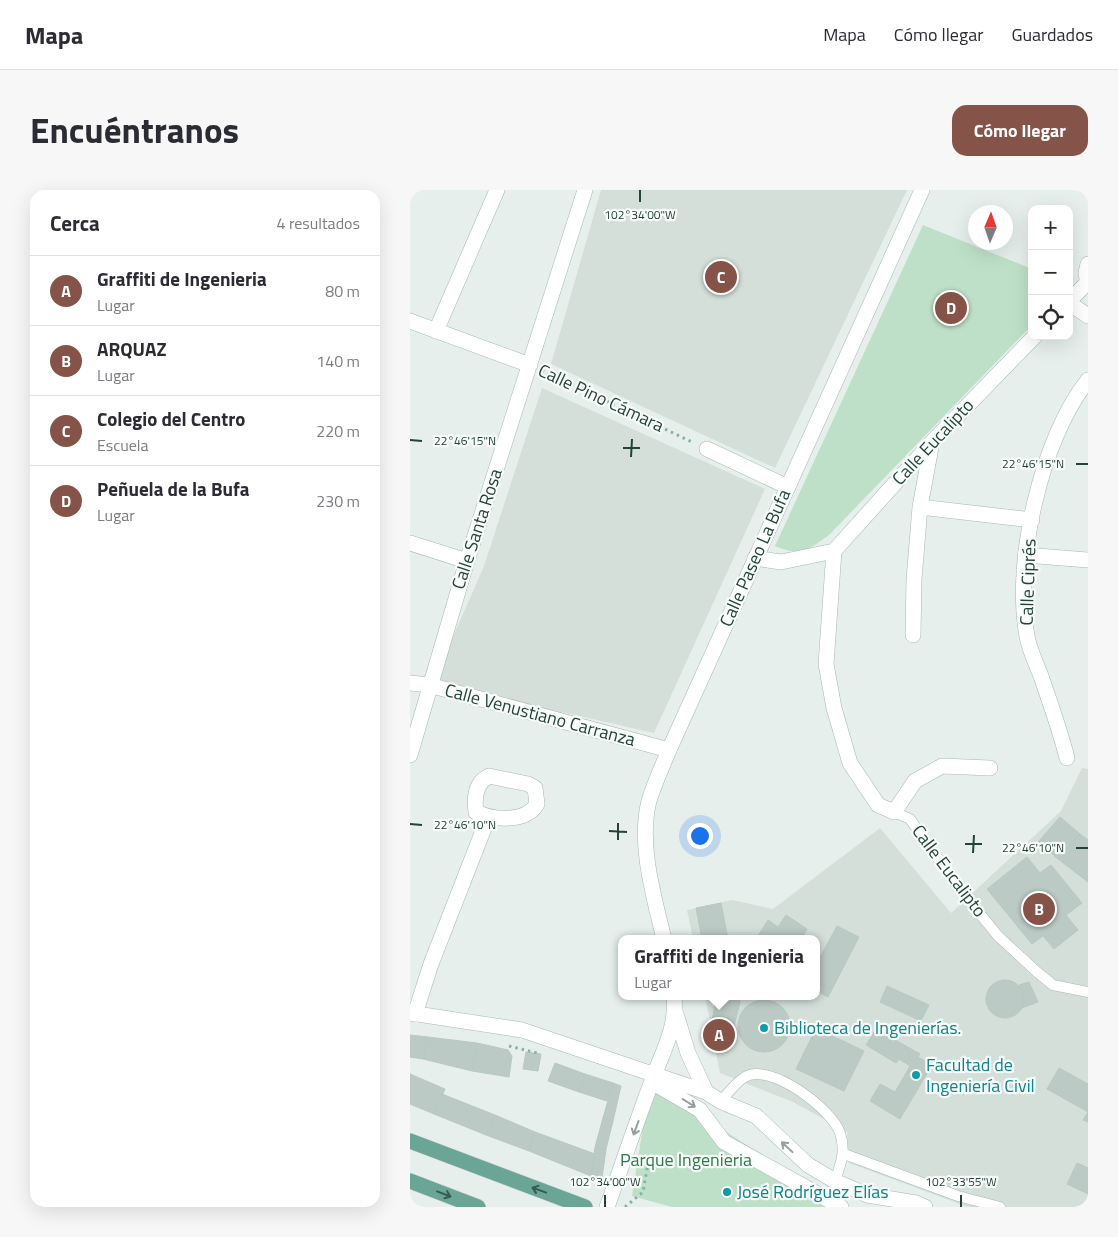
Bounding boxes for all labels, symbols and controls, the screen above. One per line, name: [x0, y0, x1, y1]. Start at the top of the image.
text: Mapa: [25, 17, 83, 53]
text: Mapa: [823, 21, 866, 48]
text: Cómo llegar: [894, 21, 983, 48]
text: Guardados: [1011, 21, 1093, 48]
text: Encuéntranos: [30, 103, 239, 157]
button: Cómo llegar: [952, 105, 1088, 156]
text: 102°34'00"W: [604, 205, 676, 224]
north arrow: [968, 205, 1013, 250]
map controls: [1028, 205, 1073, 340]
button: +: [1028, 205, 1073, 250]
text: Cerca: [50, 207, 100, 239]
text: 4 resultados: [276, 211, 360, 235]
button: −: [1028, 250, 1073, 295]
pin: C: [705, 258, 737, 296]
text: Graffiti de Ingenieria: [97, 264, 267, 293]
text: A: [61, 279, 71, 303]
text: 80 m: [325, 279, 360, 303]
pin: D: [935, 289, 967, 327]
text: Lugar: [97, 293, 135, 317]
button: locate: [1028, 295, 1073, 340]
text: ARQUAZ: [97, 334, 166, 363]
text: B: [61, 349, 71, 373]
text: 140 m: [316, 349, 360, 373]
street label: Calle Pino Cámara: [534, 357, 669, 439]
text: Lugar: [97, 363, 135, 387]
street label: Calle Eucalipto: [885, 392, 980, 491]
text: Colegio del Centro: [97, 404, 245, 433]
text: C: [62, 419, 70, 443]
text: 220 m: [316, 419, 360, 443]
text: 22°46'15"N: [434, 431, 496, 450]
text: Escuela: [97, 433, 149, 457]
text: 22°46'15"N: [1002, 454, 1064, 473]
street label: Calle Santa Rosa: [444, 465, 509, 593]
text: Peñuela de la Bufa: [97, 474, 250, 503]
street label: Calle Paseo La Bufa: [712, 485, 797, 631]
text: D: [61, 489, 71, 513]
text: 230 m: [316, 489, 360, 513]
text: Lugar: [97, 503, 135, 527]
street label: Calle Ciprés: [1012, 538, 1043, 626]
street label: Calle Venustiano Carranza: [442, 676, 638, 753]
text: 22°46'10"N: [434, 815, 496, 834]
street label: Calle Eucalipto: [906, 819, 993, 923]
your location: [687, 823, 713, 849]
text: 22°46'10"N: [1002, 838, 1064, 857]
pin: B: [1023, 890, 1055, 928]
popup: [618, 935, 820, 1000]
text: Graffiti de Ingenieria: [634, 941, 804, 970]
text: Lugar: [634, 970, 672, 994]
place label: Biblioteca de Ingenierías.: [774, 1014, 961, 1041]
pin: A: [703, 1016, 735, 1054]
marker: Biblioteca de Ingenierías.: [758, 1022, 770, 1034]
place label: Facultad de Ingeniería Civil: [926, 1051, 1035, 1099]
marker: Facultad de Ingeniería Civil: [910, 1069, 922, 1081]
one-way arrow: [682, 1098, 696, 1108]
one-way arrow: [631, 1120, 640, 1135]
one-way arrow: [780, 1141, 793, 1153]
park label: Parque Ingenieria: [620, 1146, 752, 1173]
text: 102°34'00"W: [569, 1172, 641, 1191]
text: 102°33'55"W: [925, 1172, 997, 1191]
place label: José Rodríguez Elías: [737, 1178, 889, 1205]
one-way arrow: [532, 1185, 547, 1194]
marker: José Rodríguez Elías: [721, 1186, 733, 1198]
one-way arrow: [436, 1190, 451, 1199]

